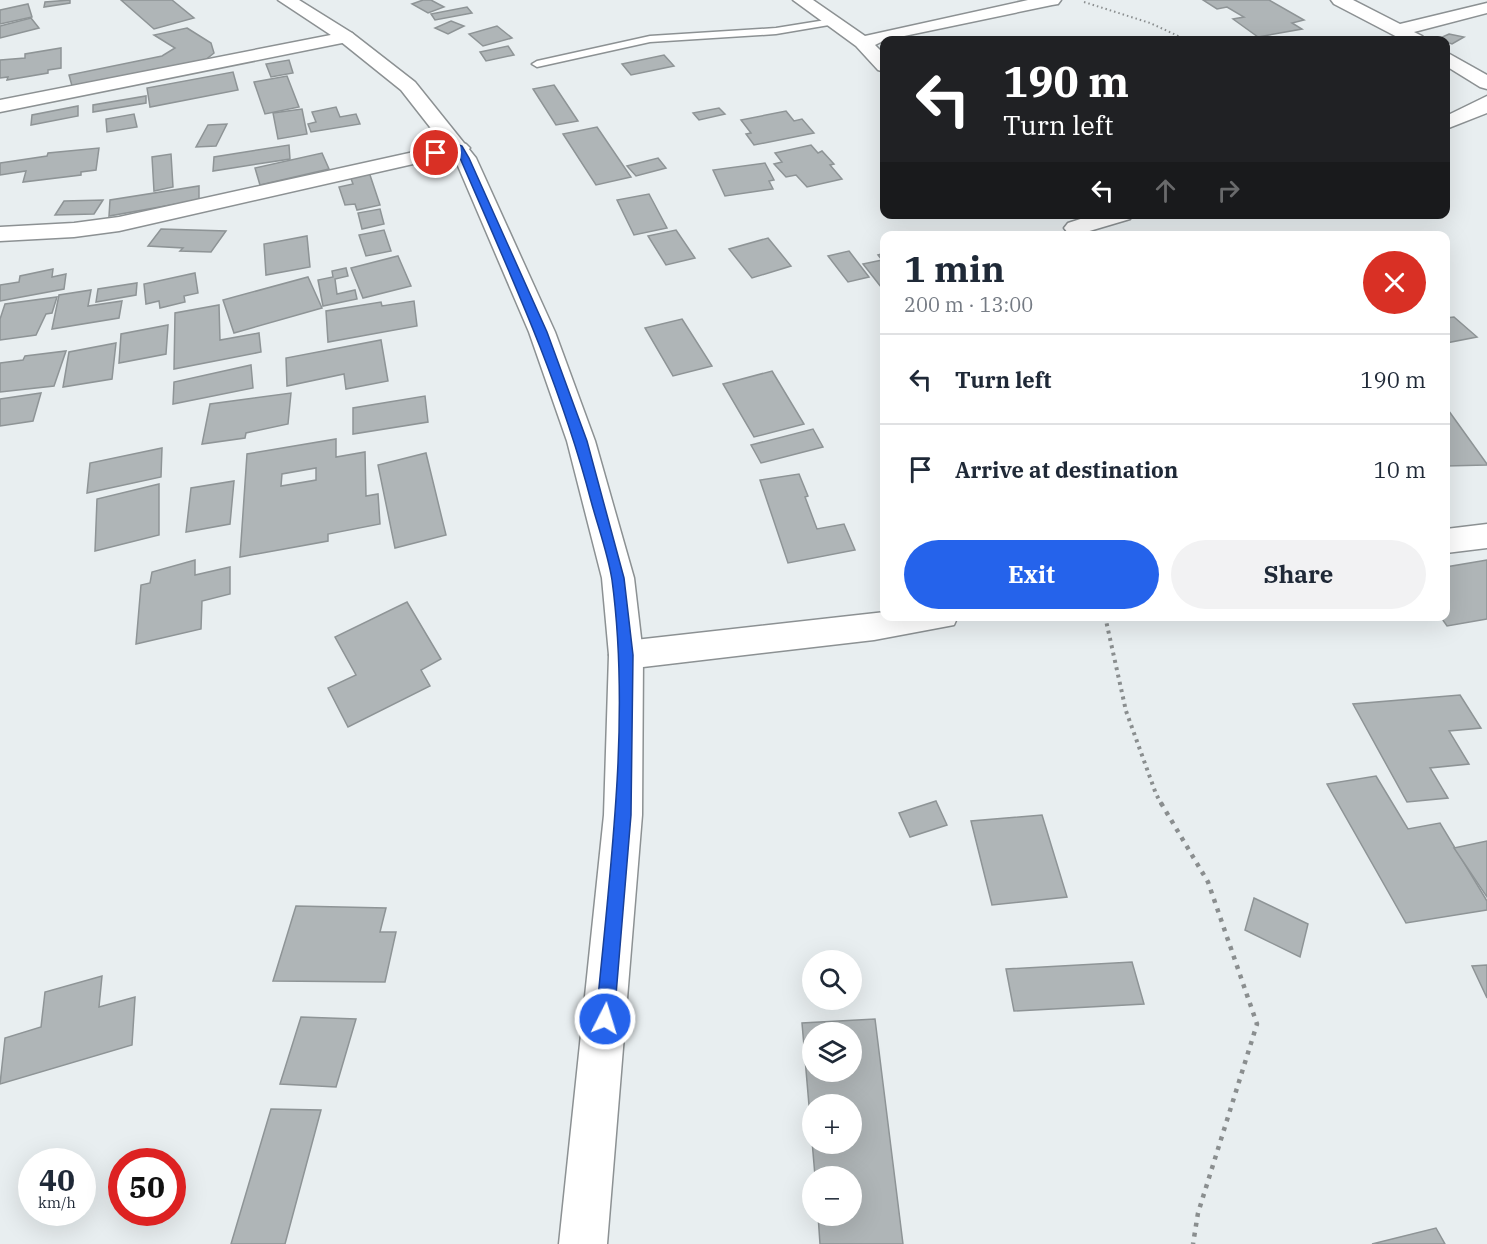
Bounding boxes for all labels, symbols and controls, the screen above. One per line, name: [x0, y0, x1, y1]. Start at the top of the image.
text: 190 m: [1003, 54, 1129, 109]
icon: left: [904, 60, 982, 138]
text: Turn left: [1003, 107, 1114, 142]
pin: [410, 127, 461, 178]
icon: arrive: [419, 136, 452, 169]
icon: left: [1086, 174, 1119, 207]
icon: ahead: [1149, 174, 1182, 207]
icon: right: [1212, 174, 1245, 207]
text: 1 min: [904, 245, 1005, 292]
button: close: [1363, 251, 1426, 314]
text: 200 m · 13:00: [904, 291, 1033, 318]
icon: left: [904, 363, 937, 396]
text: Turn left: [955, 365, 1051, 394]
text: 190 m: [1360, 365, 1426, 394]
icon: arrive: [904, 453, 937, 486]
text: Arrive at destination: [955, 455, 1178, 484]
text: 10 m: [1374, 455, 1426, 484]
button: Exit: [904, 540, 1159, 609]
button: Share: [1171, 540, 1426, 609]
map controls: [802, 950, 862, 1226]
button: search: [802, 950, 862, 1010]
position arrow: [573, 987, 637, 1051]
button: layers: [802, 1022, 862, 1082]
button: +: [802, 1094, 862, 1154]
speed limit sign: 50: [108, 1148, 186, 1226]
text: 40: [39, 1160, 75, 1199]
button: −: [802, 1166, 862, 1226]
text: km/h: [38, 1193, 76, 1212]

